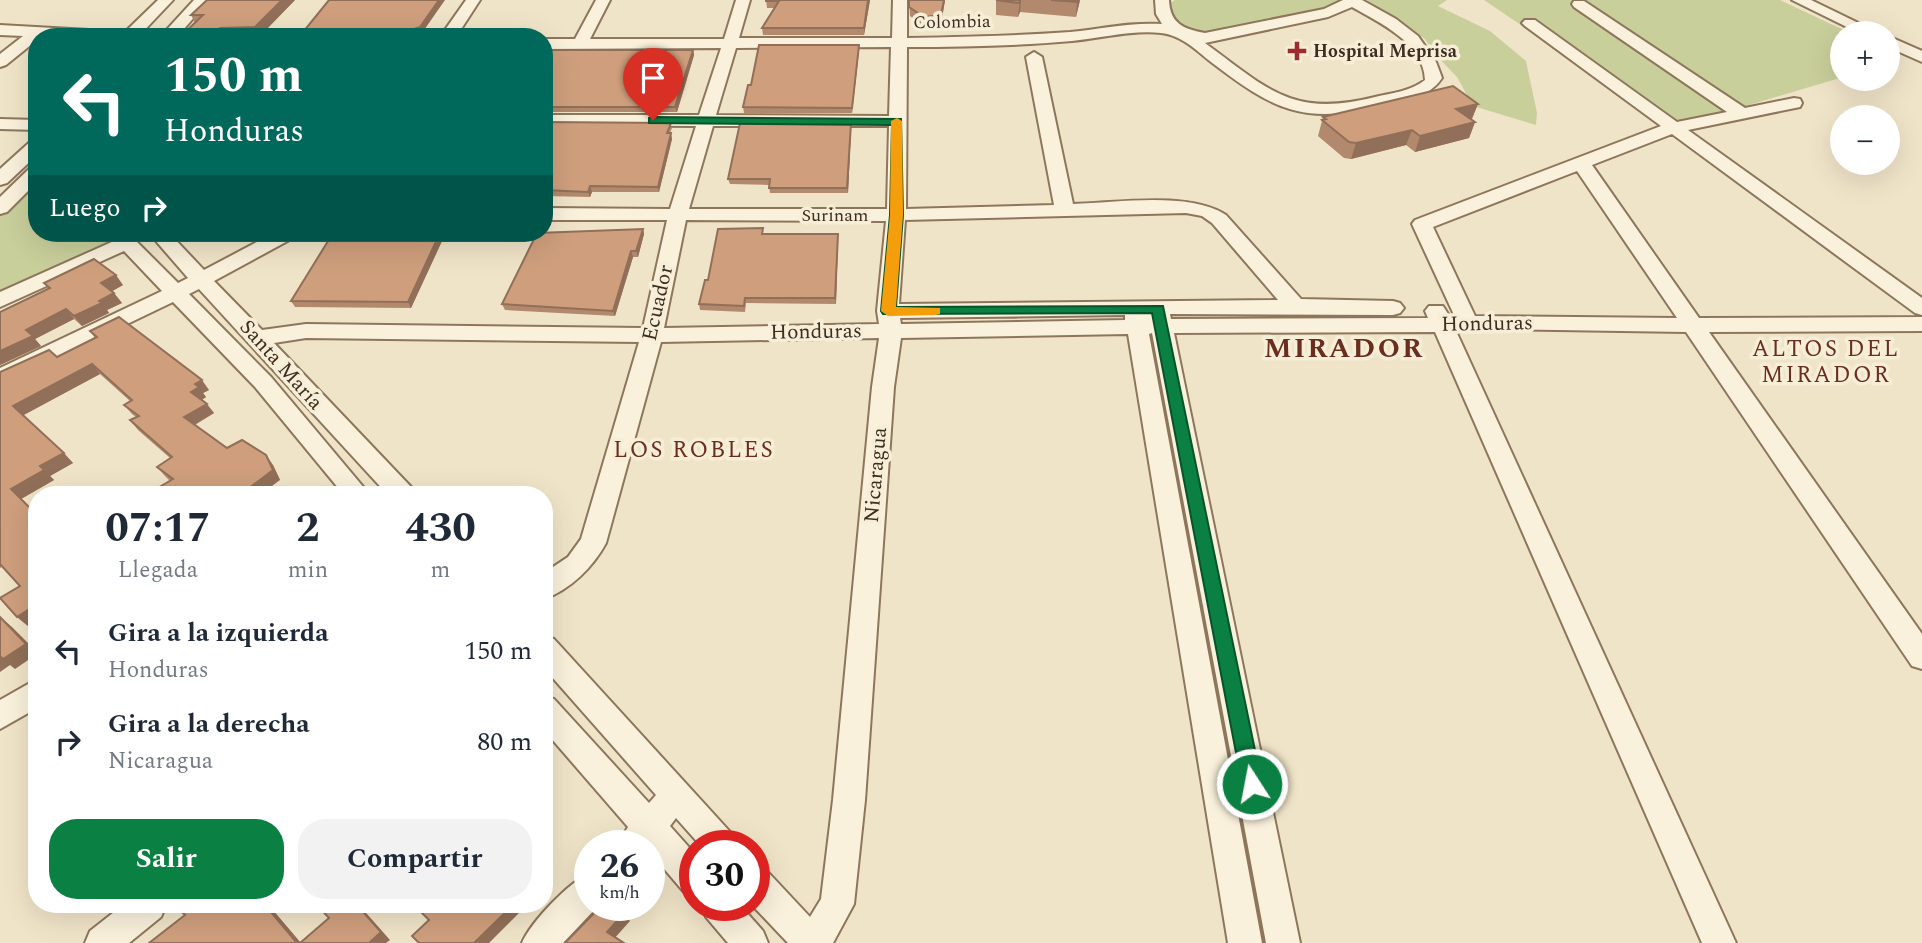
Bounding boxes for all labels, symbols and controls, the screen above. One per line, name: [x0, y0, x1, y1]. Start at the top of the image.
street label: Colombia: [913, 8, 991, 36]
map controls: [1830, 21, 1900, 175]
button: +: [1830, 21, 1900, 91]
place label: Hospital Meprisa: [1313, 38, 1458, 65]
text: 150 m: [164, 39, 303, 114]
marker: Hospital Meprisa: [1287, 41, 1307, 61]
pin: [623, 48, 683, 120]
icon: left: [49, 56, 140, 147]
icon: arrive: [634, 59, 672, 97]
button: −: [1830, 105, 1900, 175]
text: Honduras: [164, 107, 304, 156]
text: Luego: [49, 188, 121, 228]
icon: right: [135, 189, 173, 227]
street label: Surinam: [801, 202, 869, 229]
street label: Ecuador: [634, 262, 682, 344]
street label: Honduras: [1441, 307, 1533, 341]
street label: Santa María: [231, 312, 331, 418]
street label: Honduras: [770, 315, 862, 349]
district label: MIRADOR: [1264, 327, 1424, 370]
district label: ALTOS DEL MIRADOR: [1752, 332, 1900, 393]
street label: Nicaragua: [856, 425, 896, 524]
district label: LOS ROBLES: [613, 433, 775, 468]
text: 07:17: [105, 497, 211, 560]
text: 2: [296, 497, 320, 560]
text: 430: [405, 497, 476, 560]
text: Llegada: [118, 553, 198, 588]
text: min: [288, 553, 328, 588]
text: m: [431, 553, 450, 588]
text: Gira a la izquierda: [108, 613, 329, 653]
text: 150 m: [464, 631, 532, 671]
icon: left: [49, 632, 87, 670]
text: Honduras: [108, 653, 209, 688]
text: Gira a la derecha: [108, 704, 310, 744]
text: 80 m: [477, 722, 532, 762]
icon: right: [49, 723, 87, 761]
text: Nicaragua: [108, 744, 213, 779]
position arrow: [1215, 747, 1289, 821]
button: Salir: [49, 819, 284, 899]
button: Compartir: [298, 819, 532, 899]
speed limit sign: 30: [679, 830, 770, 921]
text: 26: [600, 840, 639, 893]
text: km/h: [599, 879, 640, 906]

